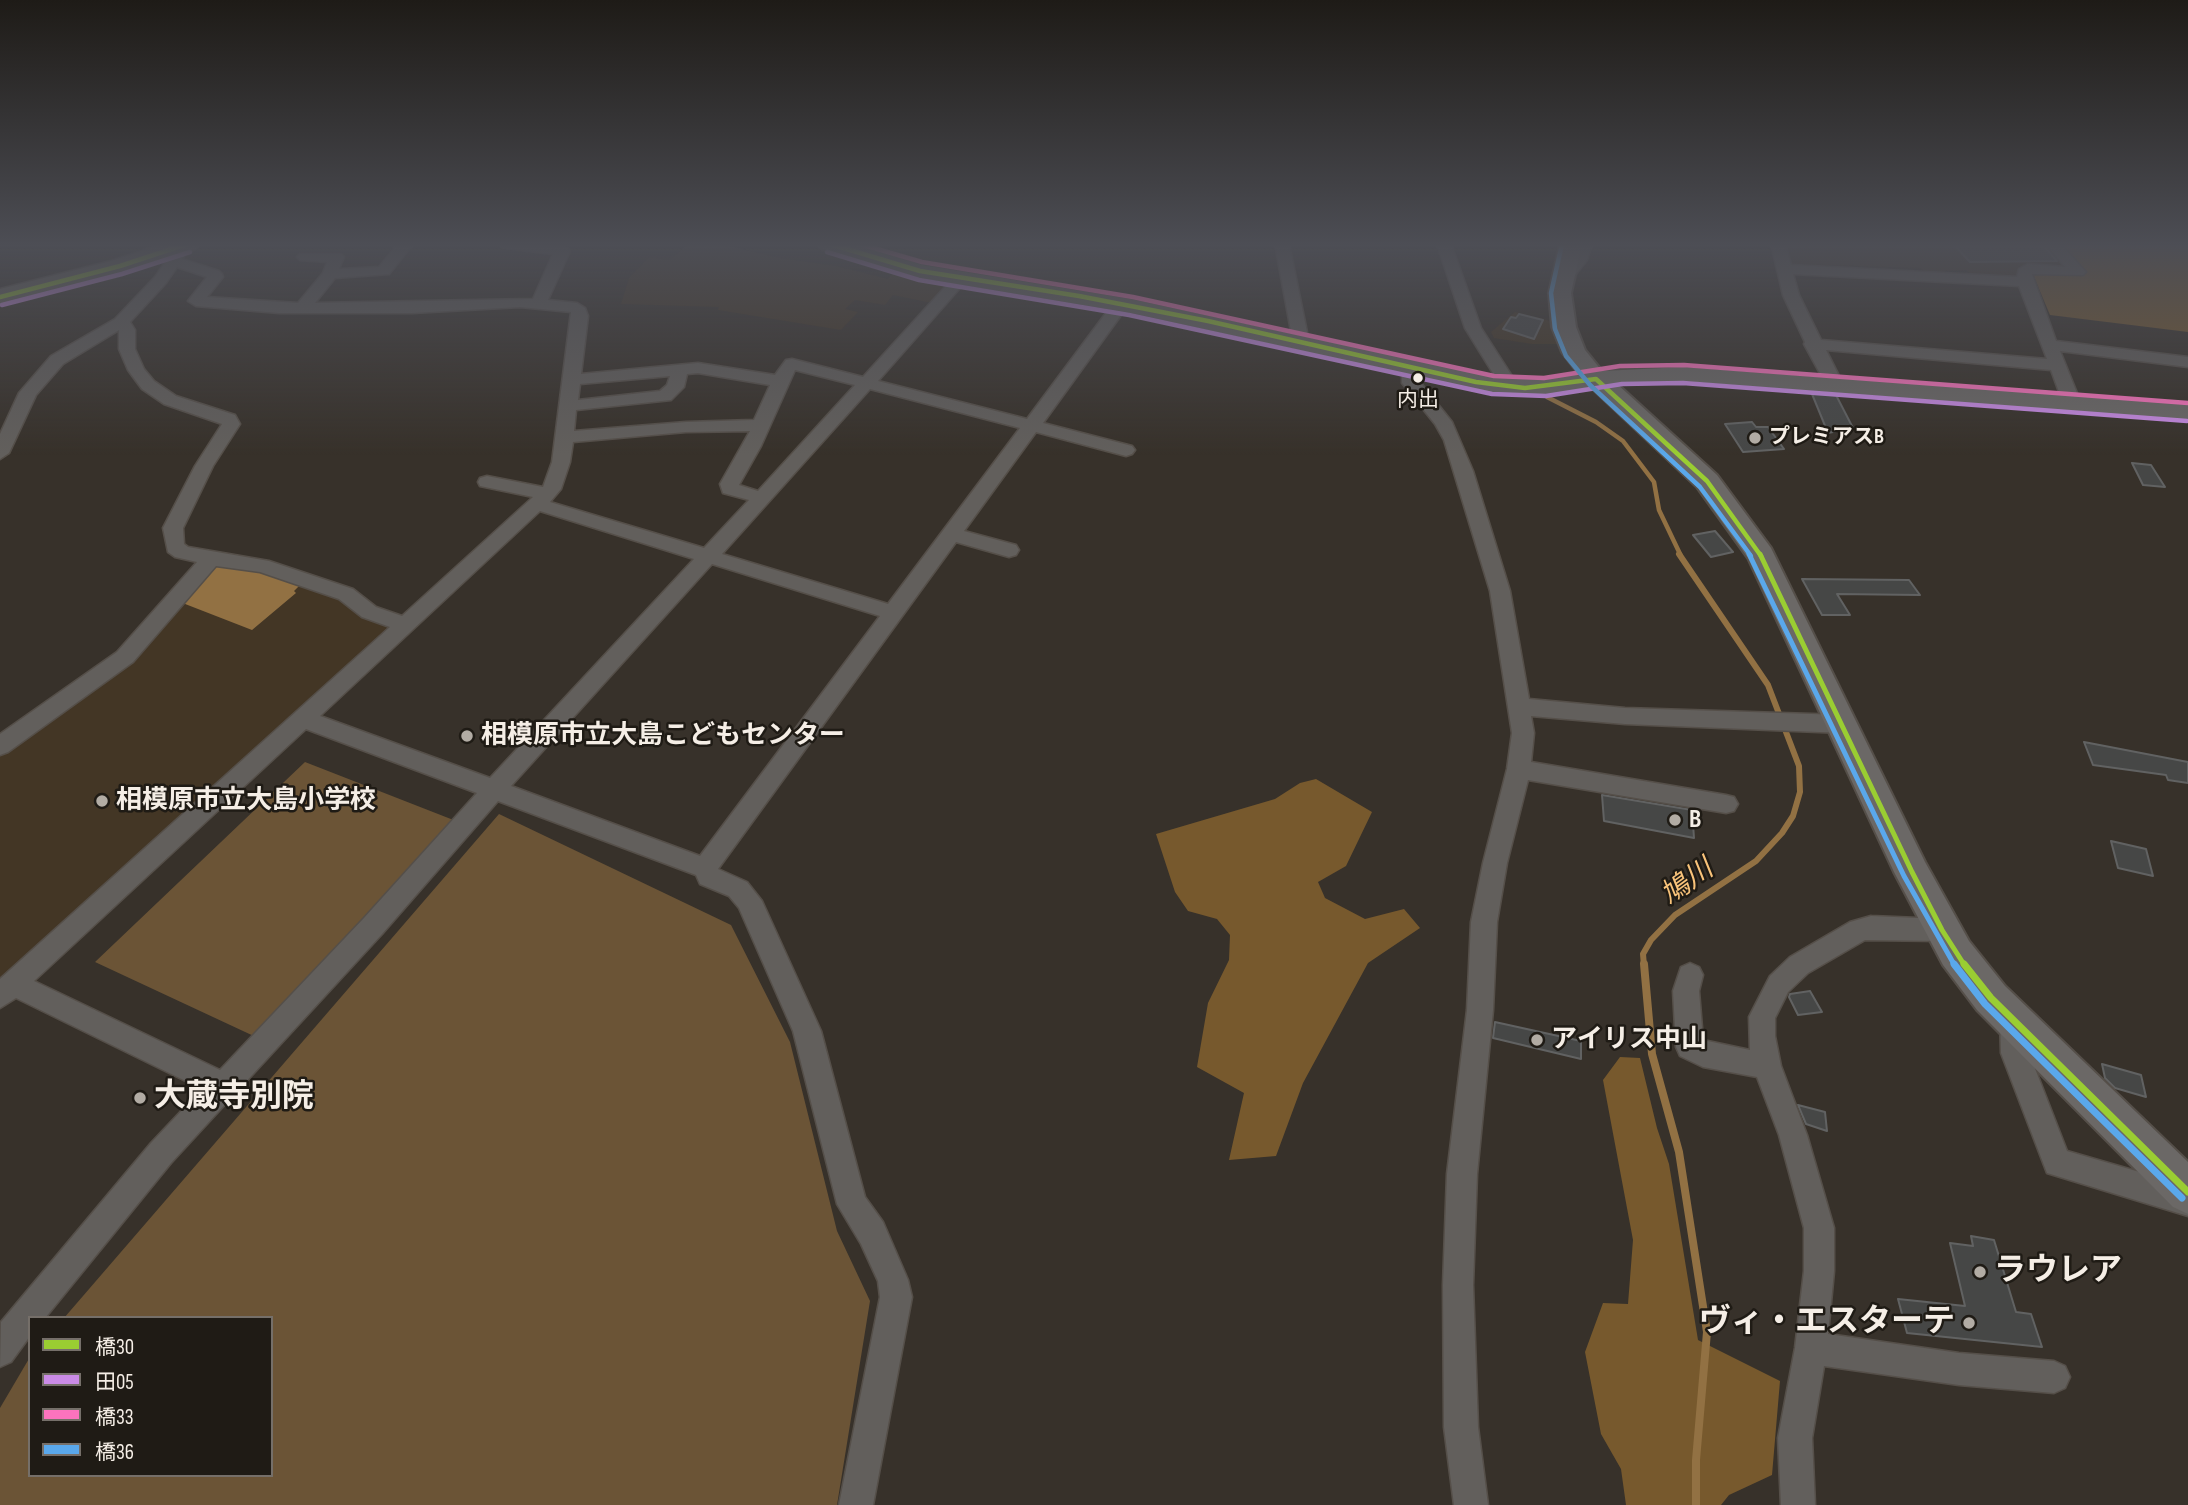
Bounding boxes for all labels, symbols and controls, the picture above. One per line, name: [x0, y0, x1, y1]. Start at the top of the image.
marker: 内出: [1411, 371, 1425, 385]
place label: 内出: [1397, 388, 1439, 414]
place label: プレミアスB: [1769, 425, 1884, 451]
marker: プレミアスB: [1747, 430, 1763, 446]
place label: 相模原市立大島こどもセンター: [481, 720, 845, 752]
marker: 相模原市立大島こどもセンター: [459, 728, 475, 744]
place label: 相模原市立大島小学校: [116, 785, 376, 817]
marker: 相模原市立大島小学校: [94, 793, 110, 809]
place label: B: [1689, 804, 1701, 836]
marker: B: [1667, 812, 1683, 828]
water label: 鳩川: [1655, 853, 1721, 913]
place label: アイリス中山: [1551, 1024, 1707, 1056]
marker: アイリス中山: [1529, 1032, 1545, 1048]
place label: 大蔵寺別院: [154, 1079, 314, 1117]
marker: 大蔵寺別院: [132, 1090, 148, 1106]
place label: ラウレア: [1994, 1253, 2122, 1291]
marker: ラウレア: [1972, 1264, 1988, 1280]
place label: ヴィ・エスターテ: [1699, 1304, 1955, 1342]
marker: ヴィ・エスターテ: [1961, 1315, 1977, 1331]
legend: [28, 1316, 273, 1477]
text: 橋30: [95, 1335, 134, 1360]
text: 田05: [95, 1370, 134, 1395]
text: 橋33: [95, 1405, 134, 1430]
text: 橋36: [95, 1440, 134, 1465]

